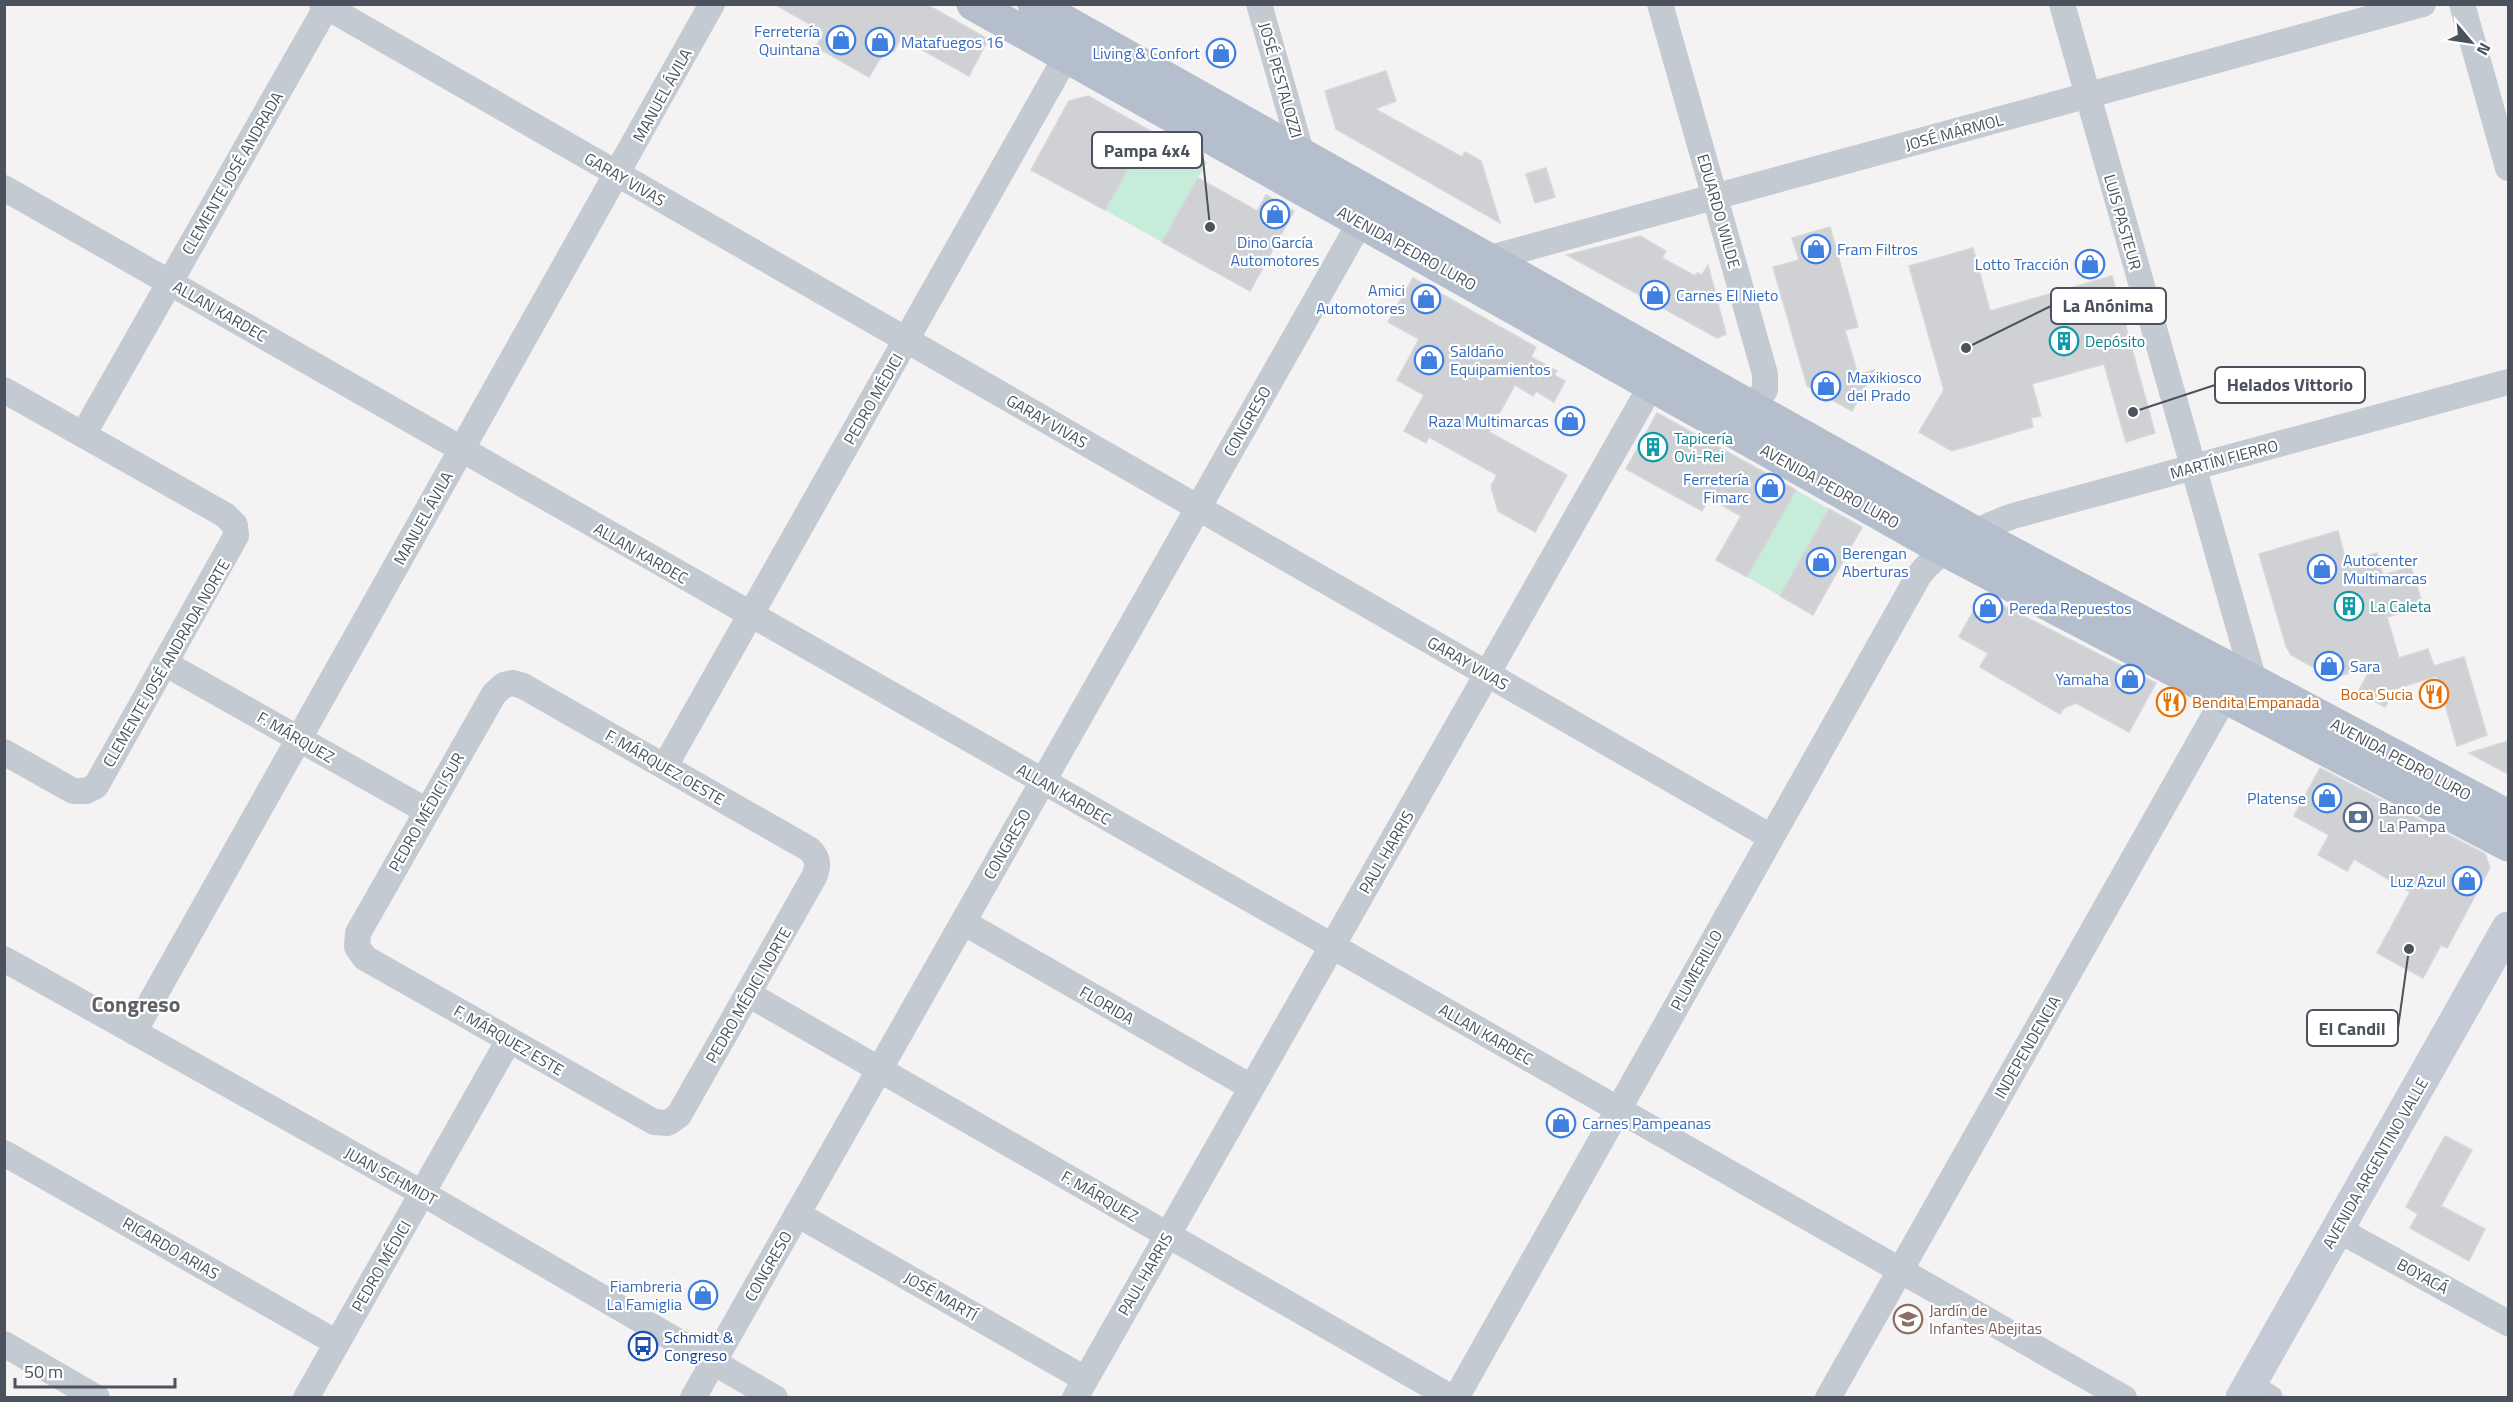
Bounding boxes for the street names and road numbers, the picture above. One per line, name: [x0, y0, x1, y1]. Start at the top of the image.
street label: JOSÉ PESTALOZZI: [1253, 19, 1309, 141]
street label: MANUEL ÁVILA: [626, 43, 698, 146]
street label: CLEMENTE JOSÉ ANDRADA: [175, 87, 289, 259]
street label: JOSÉ MÁRMOL: [1902, 107, 2006, 157]
street label: GARAY VIVAS: [580, 146, 670, 212]
street label: EDUARDO WILDE: [1691, 151, 1747, 271]
street label: LUIS PASTEUR: [2098, 171, 2148, 273]
street label: AVENIDA PEDRO LURO: [1333, 200, 1481, 296]
street label: ALLAN KARDEC: [169, 274, 272, 348]
street label: PEDRO MÉDICI: [837, 349, 909, 449]
street label: CONGRESO: [1217, 381, 1277, 461]
street label: GARAY VIVAS: [1002, 388, 1092, 454]
street label: MARTÍN FIERRO: [2167, 433, 2281, 485]
street label: AVENIDA PEDRO LURO: [1756, 438, 1904, 534]
street label: MANUEL ÁVILA: [387, 466, 459, 569]
street label: ALLAN KARDEC: [590, 516, 693, 590]
street label: CLEMENTE JOSÉ ANDRADA NORTE: [96, 554, 236, 772]
street label: GARAY VIVAS: [1423, 630, 1513, 696]
street label: F. MÁRQUEZ: [253, 705, 339, 769]
street label: AVENIDA PEDRO LURO: [2327, 712, 2475, 806]
street label: F. MÁRQUEZ OESTE: [601, 723, 729, 811]
street label: PEDRO MÉDICI SUR: [382, 748, 470, 876]
street label: ALLAN KARDEC: [1013, 757, 1116, 831]
street label: CONGRESO: [977, 804, 1037, 884]
street label: PAUL HARRIS: [1352, 806, 1420, 898]
street label: PEDRO MÉDICI NORTE: [699, 922, 797, 1068]
street label: PLUMERILLO: [1664, 925, 1728, 1015]
street label: FLORIDA: [1075, 980, 1139, 1031]
street label: INDEPENDENCIA: [1988, 991, 2066, 1103]
street label: ALLAN KARDEC: [1435, 997, 1538, 1071]
street label: F. MÁRQUEZ ESTE: [449, 999, 569, 1081]
street label: AVENIDA ARGENTINO VALLE: [2316, 1073, 2434, 1253]
street label: JUAN SCHMIDT: [340, 1141, 442, 1212]
street label: F. MÁRQUEZ: [1057, 1164, 1143, 1228]
street label: RICARDO ARIAS: [118, 1211, 224, 1285]
street label: PEDRO MÉDICI: [345, 1216, 417, 1316]
street label: CONGRESO: [738, 1226, 798, 1306]
street label: PAUL HARRIS: [1111, 1228, 1179, 1320]
street label: BOYACÁ: [2393, 1252, 2453, 1300]
street label: JOSÉ MARTÍ: [900, 1265, 983, 1327]

